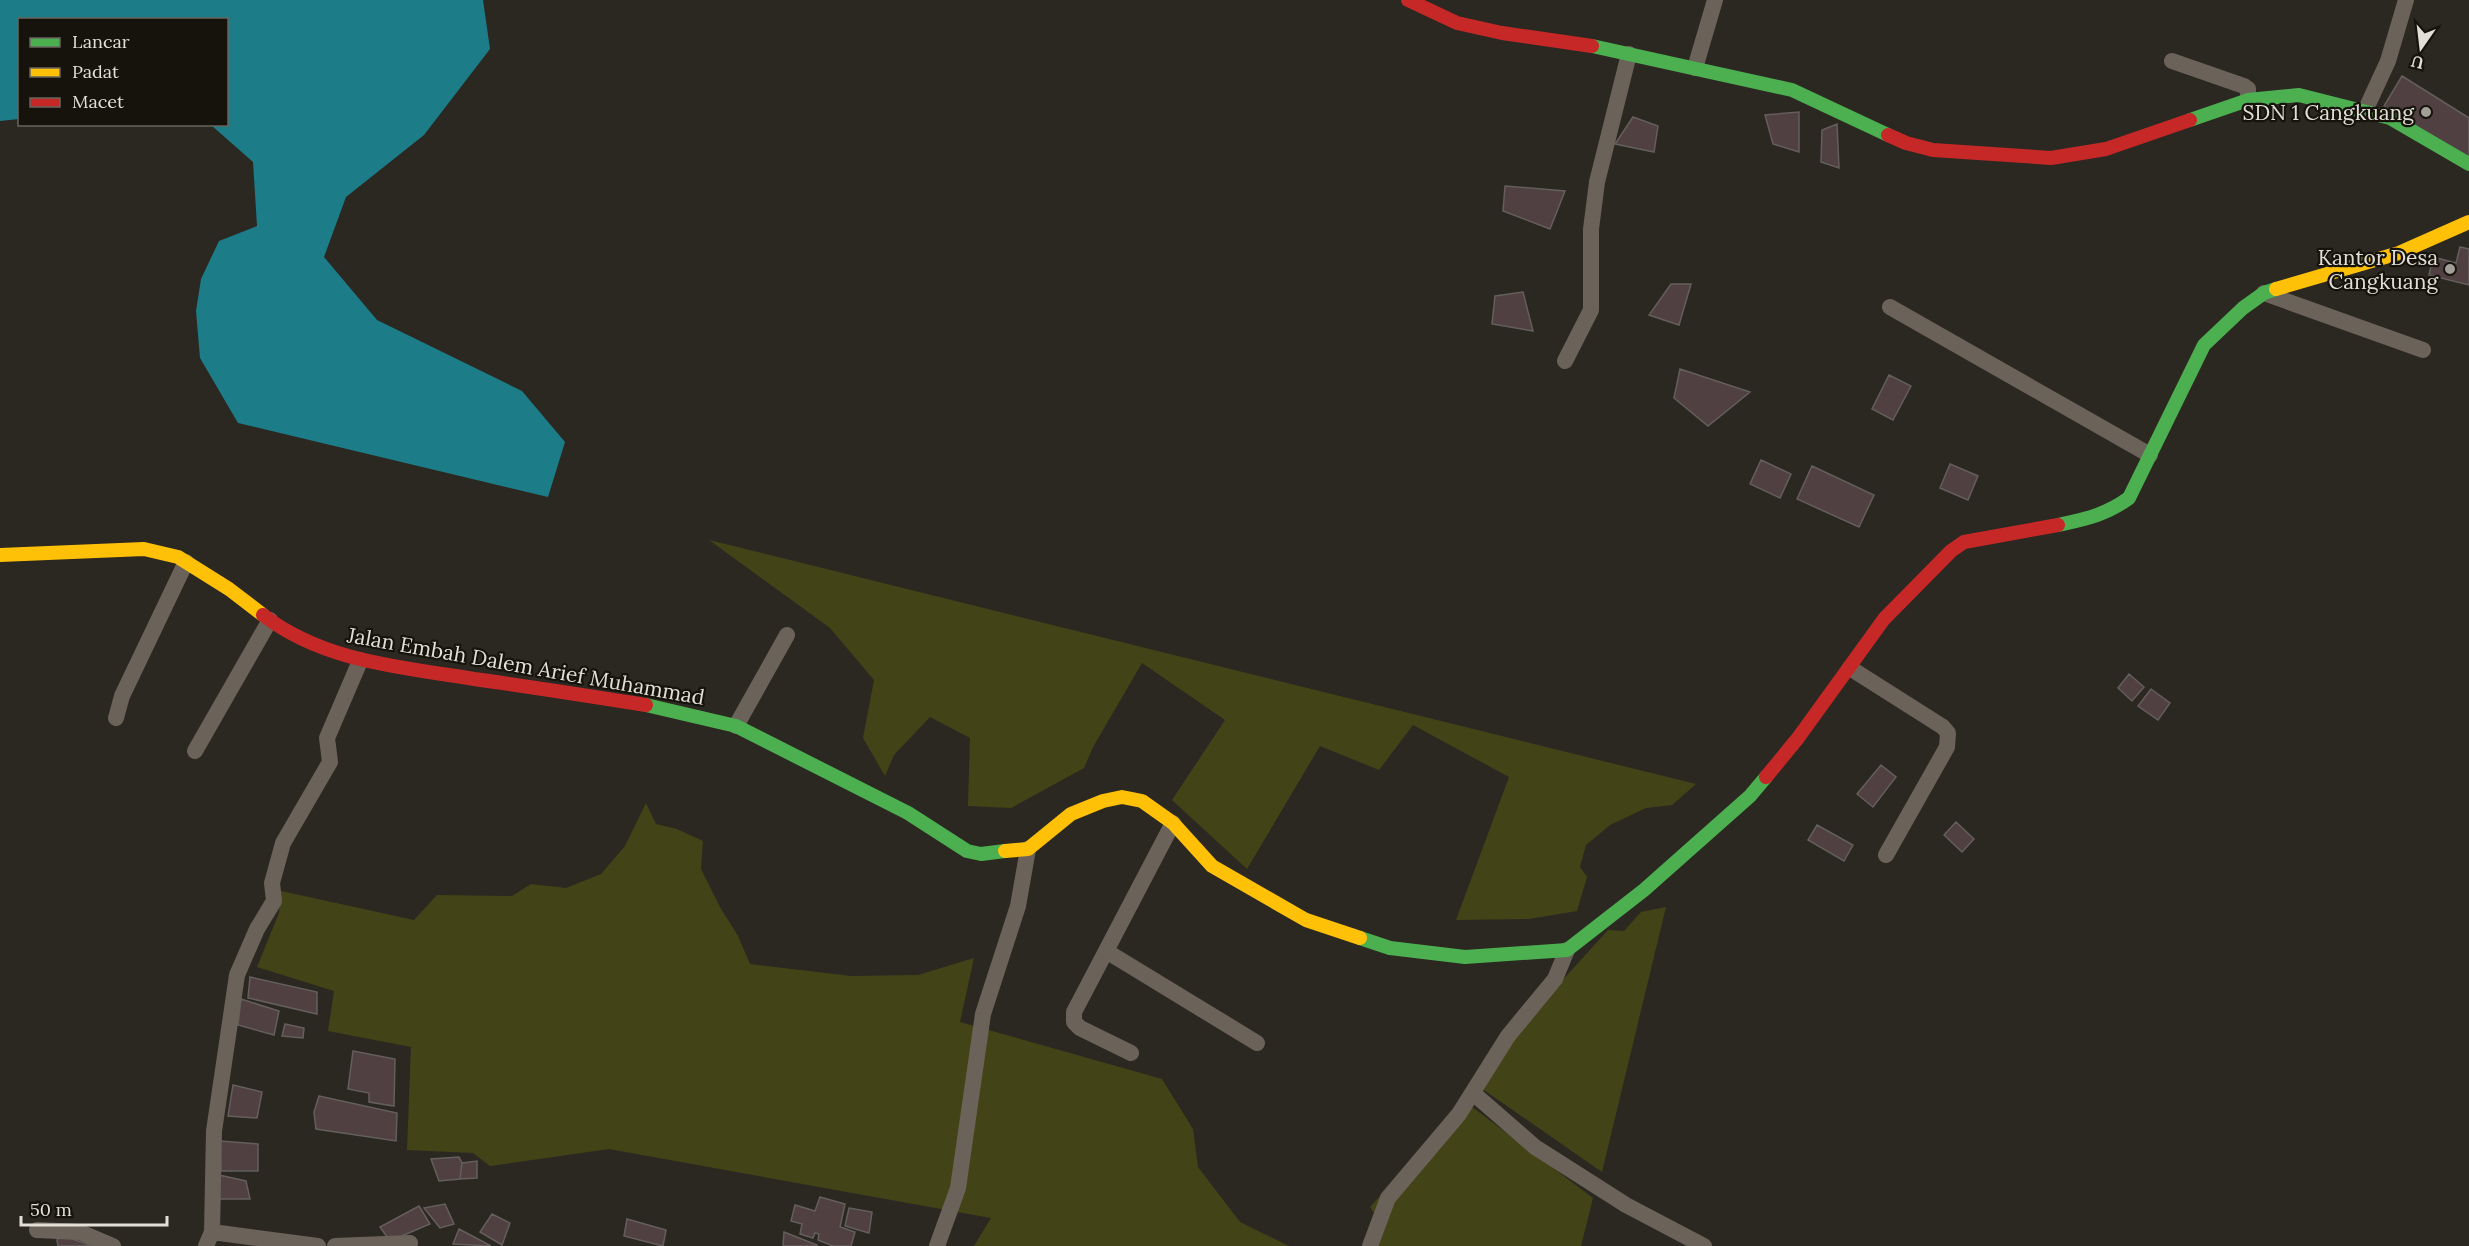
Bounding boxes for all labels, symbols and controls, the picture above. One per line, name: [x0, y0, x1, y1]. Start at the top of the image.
legend: [18, 18, 228, 126]
north arrow: [2391, 18, 2451, 78]
text: Lancar: [72, 30, 130, 53]
text: U: [2409, 51, 2426, 74]
text: Padat: [72, 60, 119, 83]
text: Macet: [72, 90, 124, 113]
place label: SDN 1 Cangkuang: [2243, 99, 2414, 126]
marker: SDN 1 Cangkuang: [2419, 105, 2433, 119]
place label: Kantor Desa Cangkuang: [2318, 244, 2438, 295]
marker: Kantor Desa Cangkuang: [2443, 262, 2457, 276]
street label: Jalan Embah Dalem Arief Muhammad: [344, 621, 707, 711]
scale bar: [21, 1189, 166, 1227]
text: 50 m: [30, 1198, 72, 1221]

